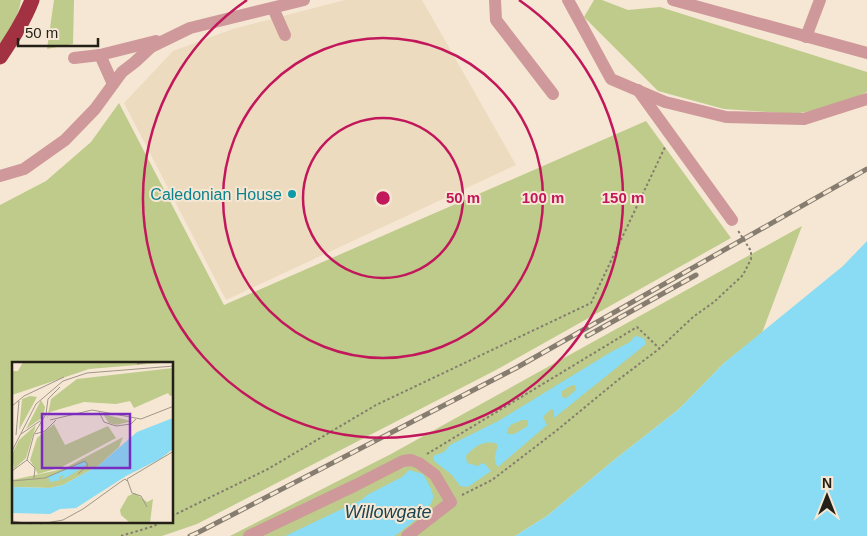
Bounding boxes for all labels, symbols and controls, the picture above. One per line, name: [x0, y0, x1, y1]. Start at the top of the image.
scale bar: [18, 15, 98, 47]
text: 50 m: [25, 24, 58, 41]
place label: Caledonian House: [150, 186, 282, 203]
marker: Caledonian House: [286, 188, 298, 200]
centre of rings: [374, 189, 392, 207]
text: 50 m: [446, 189, 480, 206]
text: 100 m: [522, 189, 564, 206]
text: 150 m: [602, 189, 644, 206]
inset map: [12, 362, 174, 524]
north arrow: [802, 471, 852, 521]
text: N: [822, 475, 832, 491]
water label: Willowgate: [345, 502, 431, 522]

